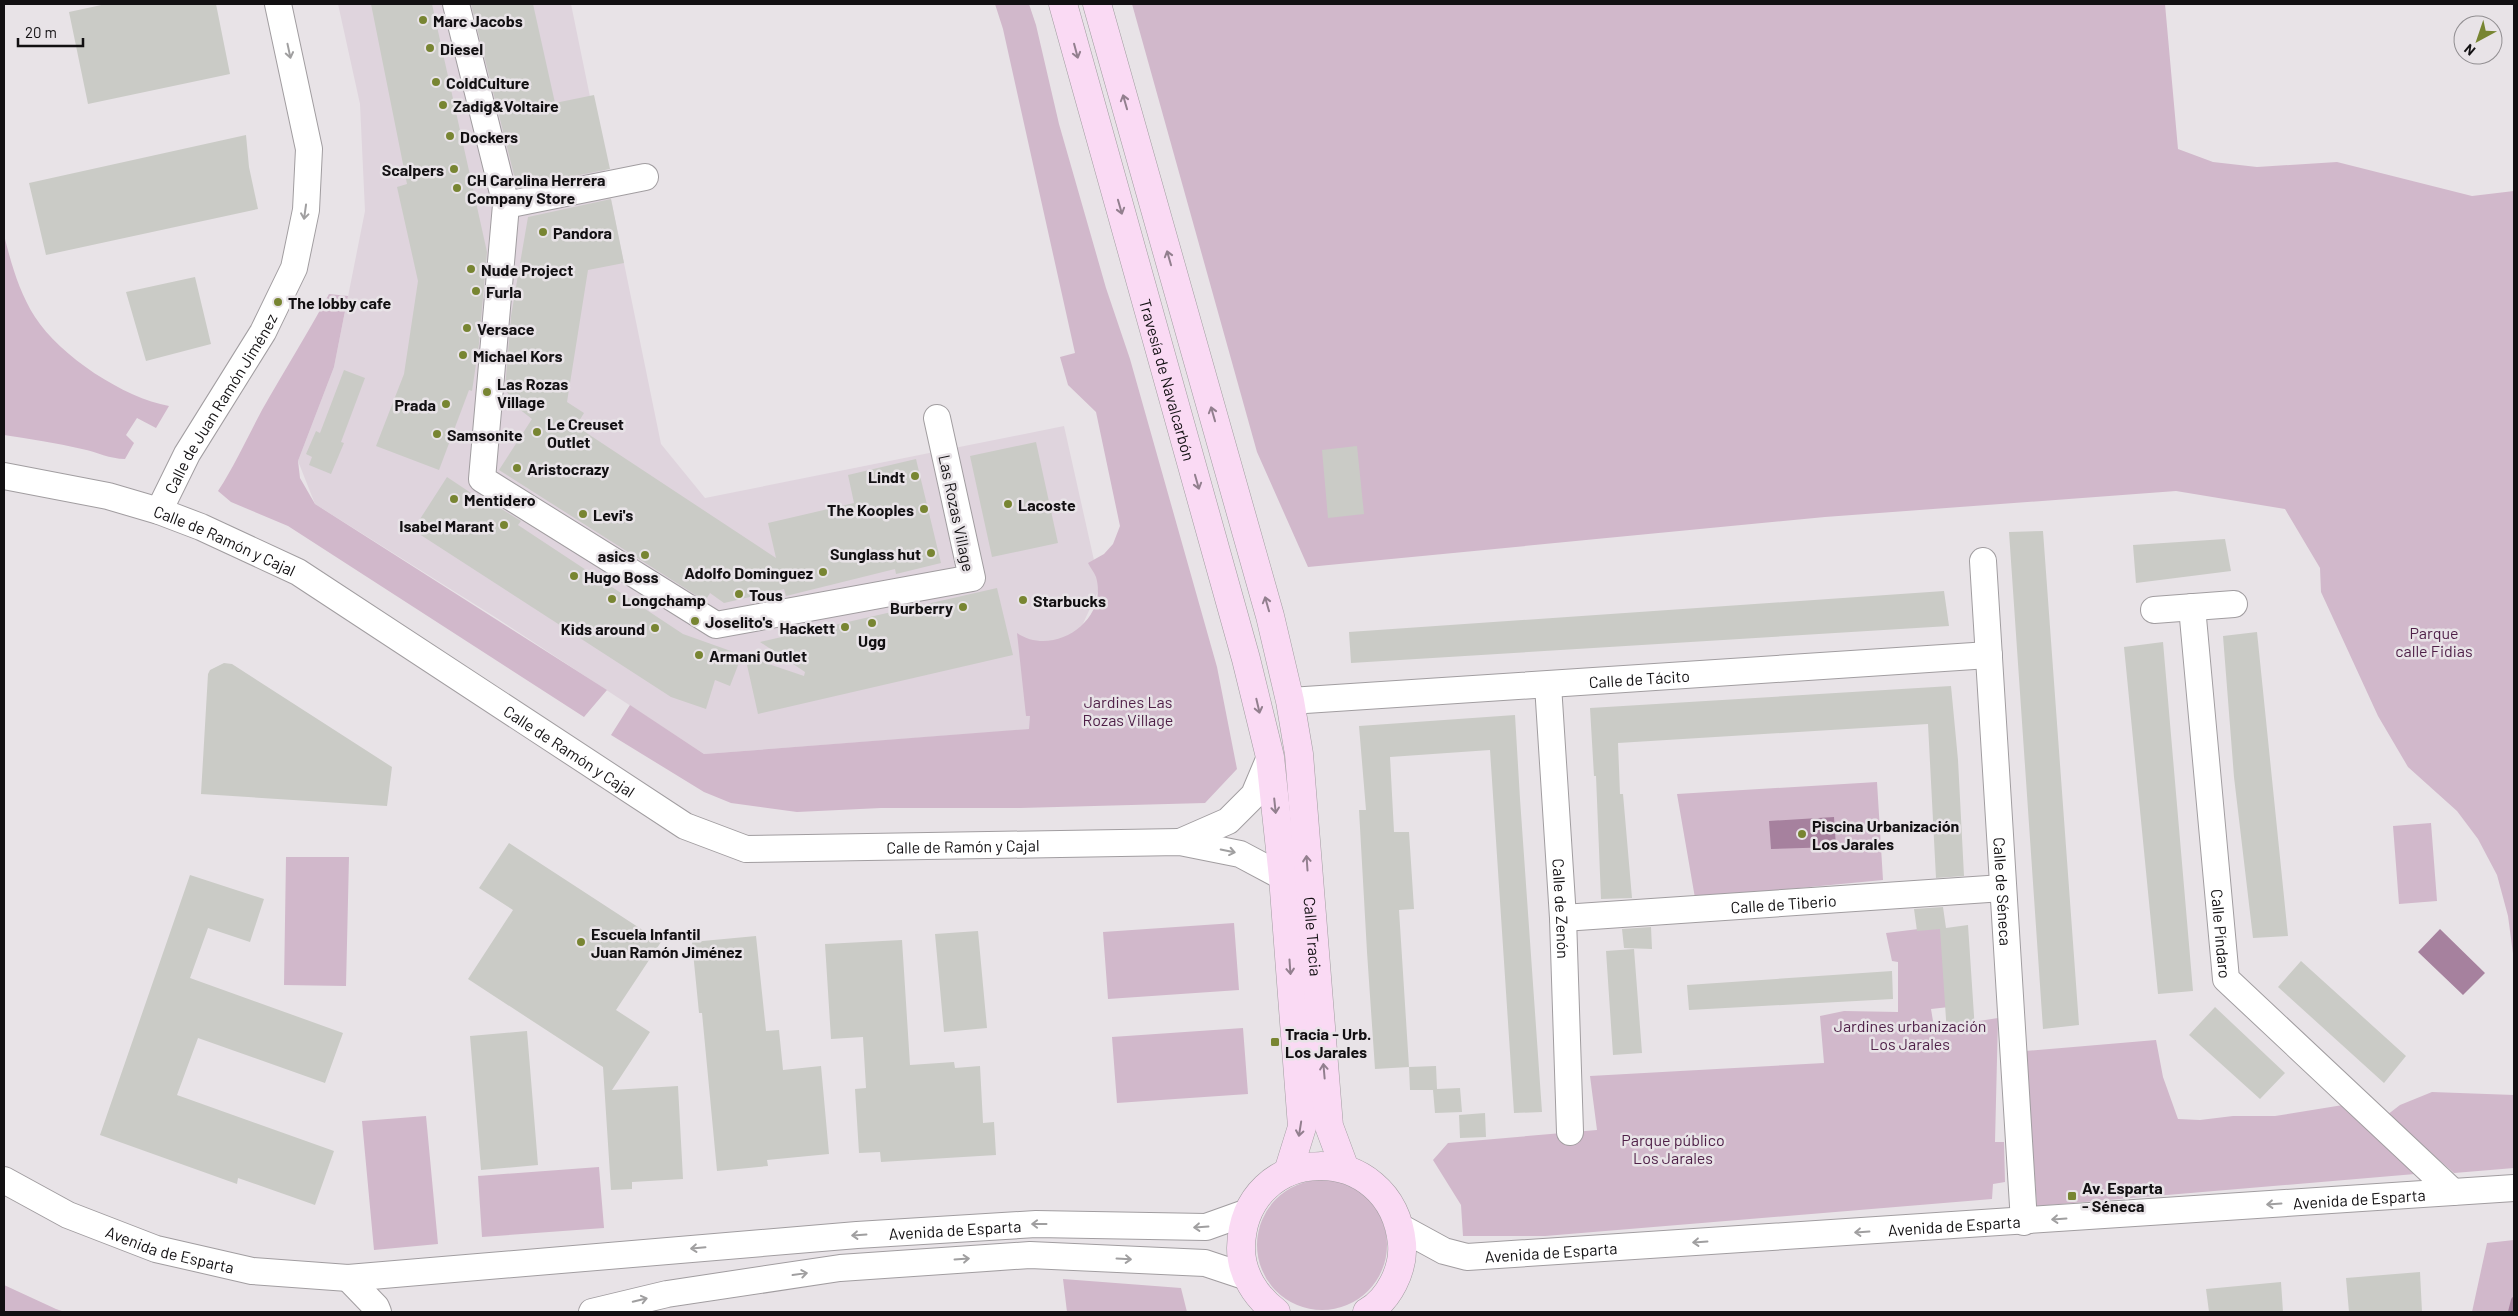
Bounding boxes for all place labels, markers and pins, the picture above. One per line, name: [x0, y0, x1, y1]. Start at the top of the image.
place label: Marc Jacobs: [433, 11, 523, 30]
marker: Marc Jacobs: [417, 14, 429, 26]
place label: Diesel: [440, 39, 483, 58]
marker: Diesel: [424, 42, 436, 54]
place label: ColdCulture: [446, 73, 530, 92]
marker: ColdCulture: [430, 76, 442, 88]
place label: Zadig&Voltaire: [453, 96, 559, 115]
marker: Zadig&Voltaire: [437, 99, 449, 111]
place label: Dockers: [460, 127, 518, 146]
marker: Dockers: [444, 130, 456, 142]
place label: Scalpers: [382, 160, 444, 179]
marker: Scalpers: [448, 163, 460, 175]
place label: CH Carolina Herrera Company Store: [467, 170, 605, 207]
marker: CH Carolina Herrera Company Store: [451, 182, 463, 194]
place label: Pandora: [553, 223, 612, 242]
marker: Pandora: [537, 226, 549, 238]
place label: Nude Project: [481, 260, 573, 279]
marker: Nude Project: [465, 263, 477, 275]
place label: Furla: [486, 282, 522, 301]
marker: Furla: [470, 285, 482, 297]
place label: The lobby cafe: [288, 293, 391, 312]
marker: The lobby cafe: [272, 296, 284, 308]
place label: Versace: [477, 319, 535, 338]
marker: Versace: [461, 322, 473, 334]
place label: Michael Kors: [473, 346, 563, 365]
marker: Michael Kors: [457, 349, 469, 361]
place label: Las Rozas Village: [497, 374, 568, 411]
marker: Las Rozas Village: [481, 386, 493, 398]
place label: Prada: [394, 395, 436, 414]
marker: Prada: [440, 398, 452, 410]
place label: Le Creuset Outlet: [547, 414, 624, 451]
place label: Samsonite: [447, 425, 523, 444]
marker: Le Creuset Outlet: [531, 426, 543, 438]
marker: Samsonite: [431, 428, 443, 440]
place label: Aristocrazy: [527, 459, 609, 478]
marker: Aristocrazy: [511, 462, 523, 474]
place label: Lindt: [868, 467, 905, 486]
marker: Lindt: [909, 470, 921, 482]
place label: Mentidero: [464, 490, 536, 509]
marker: Mentidero: [448, 493, 460, 505]
place label: Lacoste: [1018, 495, 1076, 514]
marker: Lacoste: [1002, 498, 1014, 510]
place label: The Kooples: [827, 500, 914, 519]
marker: The Kooples: [918, 503, 930, 515]
place label: Levi's: [593, 505, 633, 524]
marker: Levi's: [577, 508, 589, 520]
place label: Isabel Marant: [399, 516, 494, 535]
marker: Isabel Marant: [498, 519, 510, 531]
place label: Sunglass hut: [830, 544, 921, 563]
place label: asics: [598, 546, 635, 565]
marker: Sunglass hut: [925, 547, 937, 559]
marker: asics: [639, 549, 651, 561]
place label: Adolfo Dominguez: [684, 563, 813, 582]
marker: Adolfo Dominguez: [817, 566, 829, 578]
place label: Hugo Boss: [584, 567, 659, 586]
marker: Hugo Boss: [568, 570, 580, 582]
place label: Tous: [749, 585, 783, 604]
marker: Tous: [733, 588, 745, 600]
place label: Longchamp: [622, 590, 706, 609]
place label: Starbucks: [1033, 591, 1106, 610]
marker: Longchamp: [606, 593, 618, 605]
marker: Starbucks: [1017, 594, 1029, 606]
place label: Burberry: [890, 598, 953, 617]
marker: Burberry: [957, 601, 969, 613]
place label: Joselito's: [705, 612, 773, 631]
marker: Joselito's: [689, 615, 701, 627]
marker: Ugg: [866, 617, 878, 629]
place label: Hackett: [779, 618, 835, 637]
place label: Kids around: [561, 619, 645, 638]
marker: Hackett: [839, 621, 851, 633]
marker: Kids around: [649, 622, 661, 634]
place label: Ugg: [858, 631, 886, 650]
place label: Armani Outlet: [709, 646, 807, 665]
marker: Armani Outlet: [693, 649, 705, 661]
place label: Piscina Urbanización Los Jarales: [1812, 816, 1959, 853]
marker: Piscina Urbanización Los Jarales: [1796, 828, 1808, 840]
place label: Escuela Infantil Juan Ramón Jiménez: [591, 924, 742, 961]
marker: Escuela Infantil Juan Ramón Jiménez: [575, 936, 587, 948]
place label: Tracia - Urb. Los Jarales: [1285, 1024, 1371, 1061]
marker: Tracia - Urb. Los Jarales: [1269, 1036, 1281, 1048]
place label: Av. Esparta - Séneca: [2082, 1178, 2163, 1215]
marker: Av. Esparta - Séneca: [2066, 1190, 2078, 1202]

